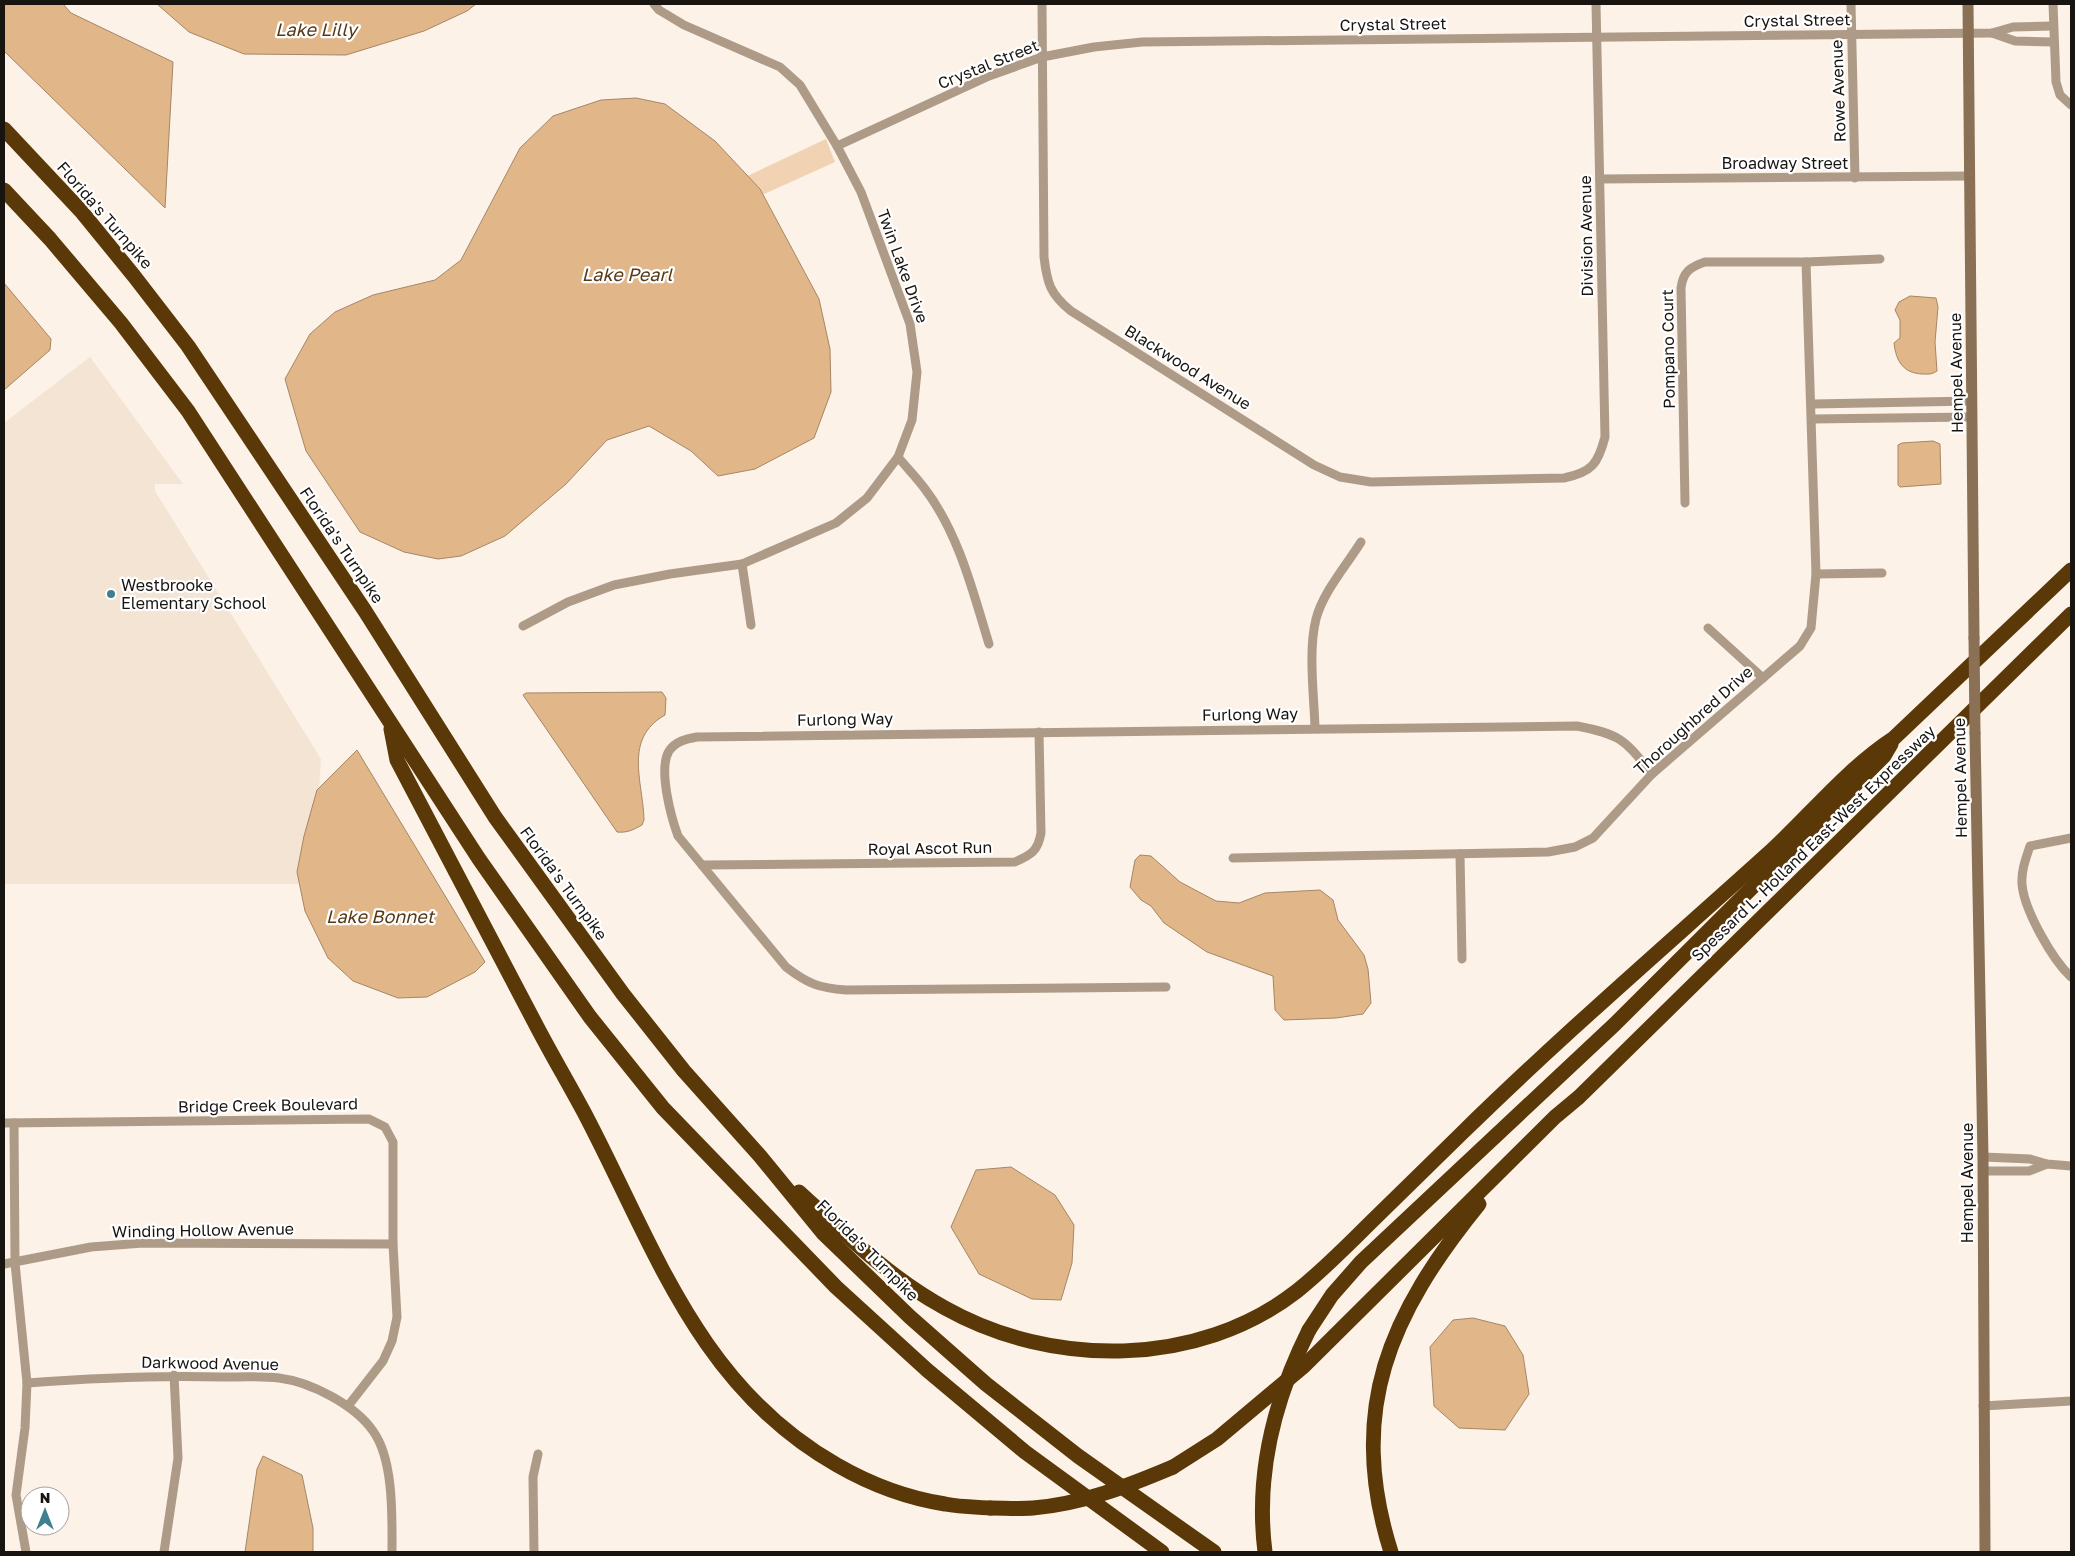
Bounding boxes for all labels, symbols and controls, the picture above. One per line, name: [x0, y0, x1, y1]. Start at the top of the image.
street label: Crystal Street: [1743, 9, 1851, 31]
street label: Crystal Street: [1339, 13, 1447, 35]
water label: Lake Lilly: [275, 18, 360, 40]
street label: Crystal Street: [935, 35, 1041, 93]
street label: Rowe Avenue: [1826, 39, 1850, 143]
street label: Broadway Street: [1722, 153, 1848, 173]
street label: Florida's Turnpike: [53, 157, 157, 273]
street label: Division Avenue: [1575, 175, 1597, 297]
street label: Twin Lake Drive: [873, 206, 933, 326]
water label: Lake Pearl: [582, 263, 673, 285]
street label: Pompano Court: [1657, 289, 1679, 409]
street label: Hempel Avenue: [1945, 313, 1967, 433]
street label: Blackwood Avenue: [1121, 320, 1255, 414]
street label: Florida's Turnpike: [296, 483, 388, 607]
place label: Westbrooke Elementary School: [121, 575, 266, 613]
marker: Westbrooke Elementary School: [105, 588, 117, 600]
street label: Thoroughbred Drive: [1629, 661, 1757, 779]
street label: Furlong Way: [1202, 703, 1298, 725]
street label: Furlong Way: [797, 708, 893, 730]
street label: Hempel Avenue: [1949, 718, 1971, 838]
street label: Spessard L. Holland East-West Expressway: [1687, 721, 1939, 965]
street label: Florida's Turnpike: [516, 822, 612, 944]
street label: Royal Ascot Run: [868, 837, 992, 859]
water label: Lake Bonnet: [326, 905, 436, 927]
street label: Bridge Creek Boulevard: [178, 1093, 358, 1117]
street label: Hempel Avenue: [1957, 1123, 1977, 1243]
street label: Florida's Turnpike: [813, 1195, 923, 1305]
street label: Winding Hollow Avenue: [112, 1218, 294, 1242]
street label: Darkwood Avenue: [141, 1352, 279, 1374]
north arrow: [20, 1486, 70, 1536]
text: N: [40, 1489, 50, 1506]

